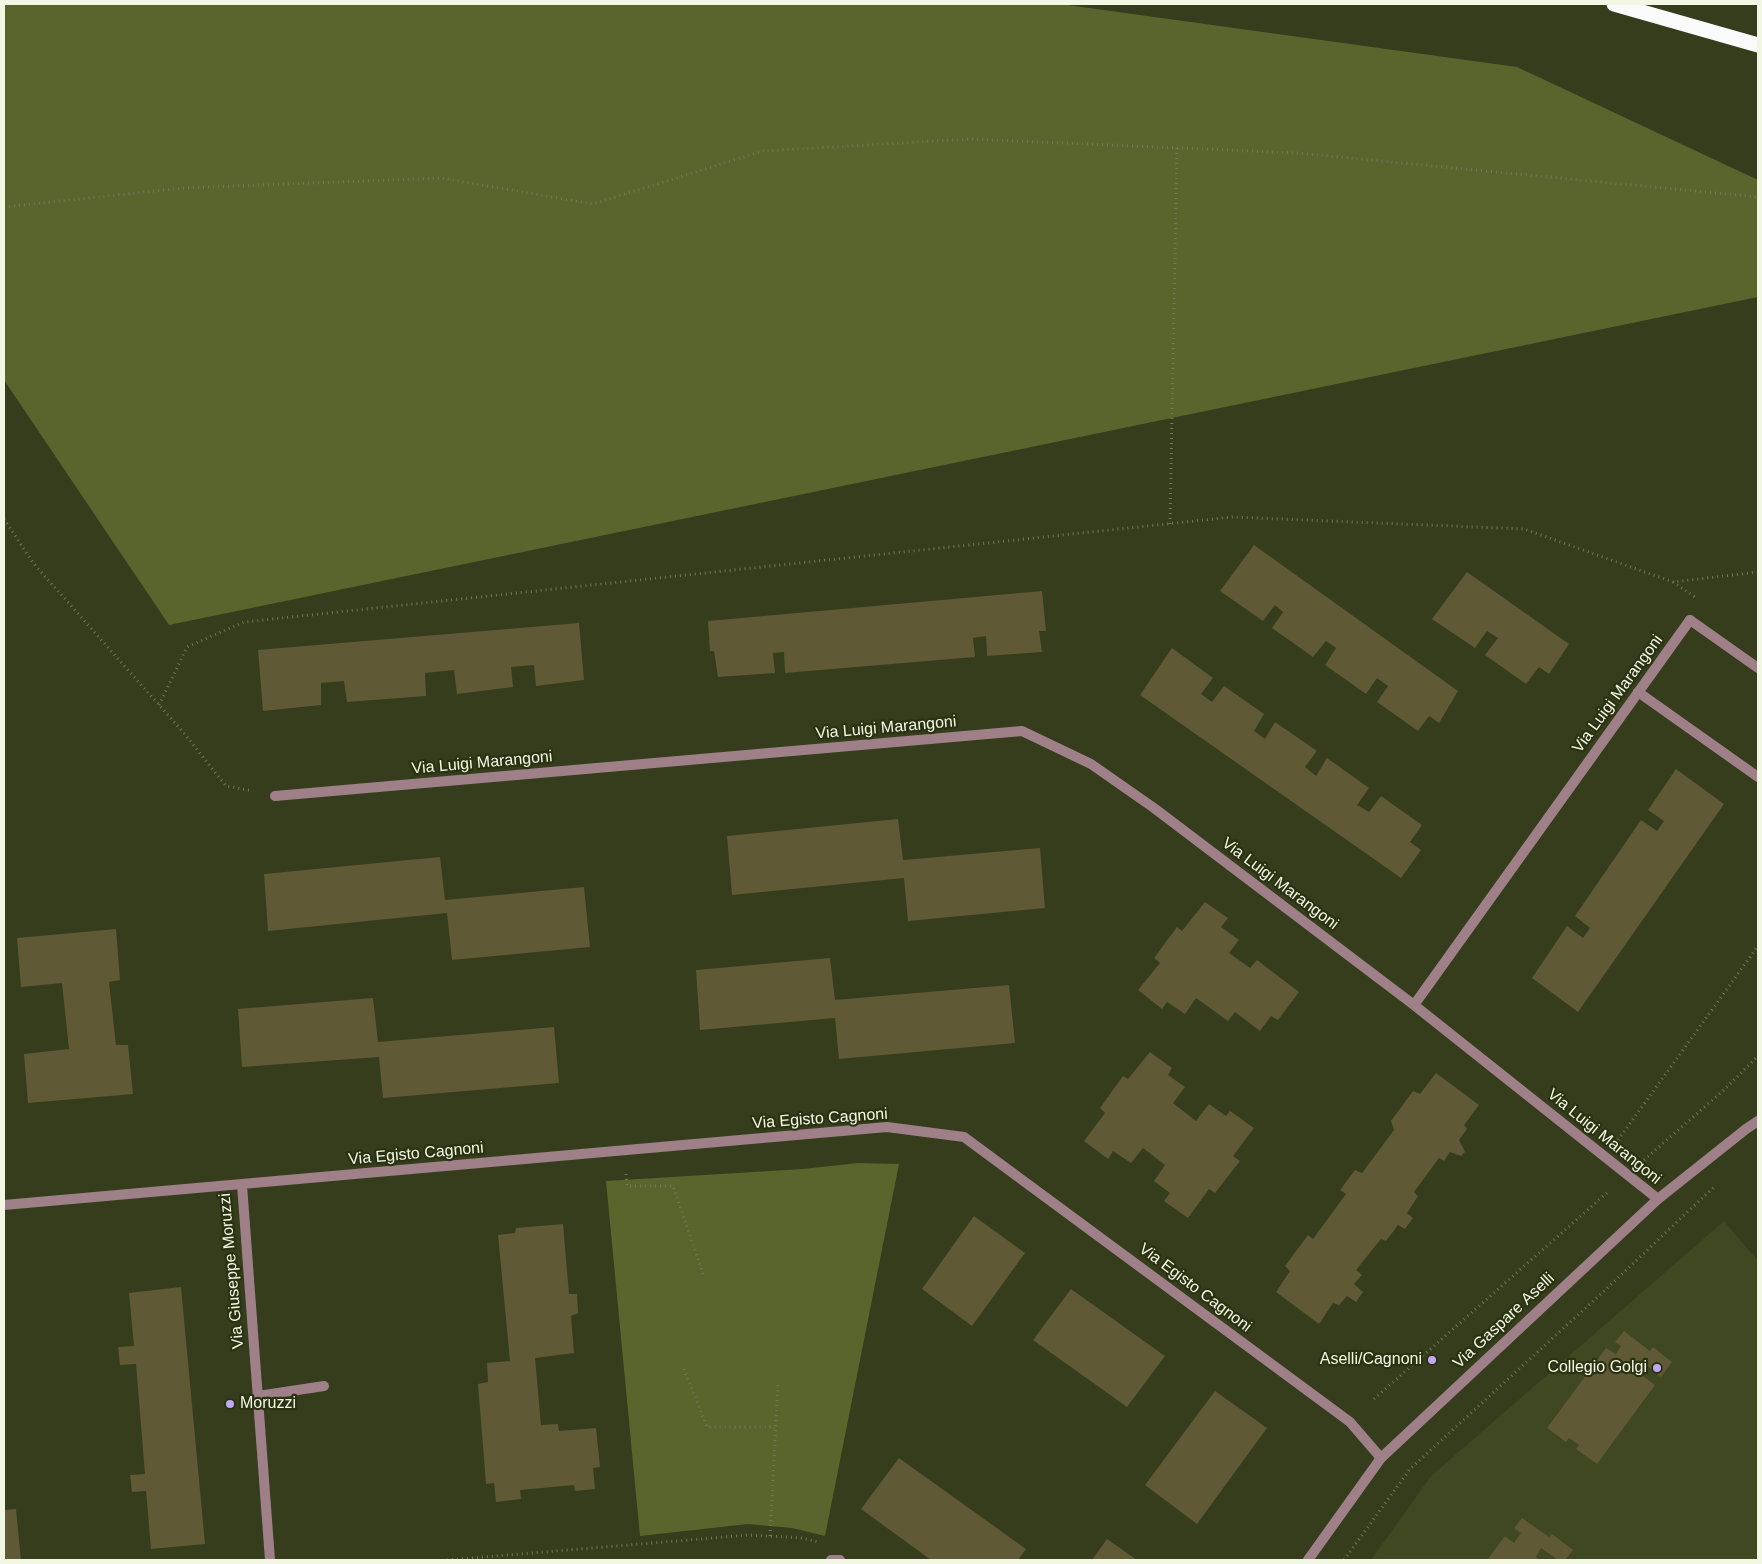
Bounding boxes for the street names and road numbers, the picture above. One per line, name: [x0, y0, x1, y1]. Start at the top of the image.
street label: Via Luigi Marangoni: [1569, 631, 1667, 757]
street label: Via Luigi Marangoni: [815, 712, 957, 744]
street label: Via Luigi Marangoni: [411, 747, 553, 779]
street label: Via Luigi Marangoni: [1218, 834, 1342, 934]
street label: Via Luigi Marangoni: [1543, 1085, 1665, 1189]
street label: Via Egisto Cagnoni: [752, 1105, 888, 1133]
street label: Via Egisto Cagnoni: [348, 1139, 484, 1169]
street label: Via Giuseppe Moruzzi: [216, 1192, 248, 1350]
street label: Via Egisto Cagnoni: [1135, 1239, 1255, 1337]
street label: Via Gaspare Aselli: [1449, 1269, 1559, 1373]

